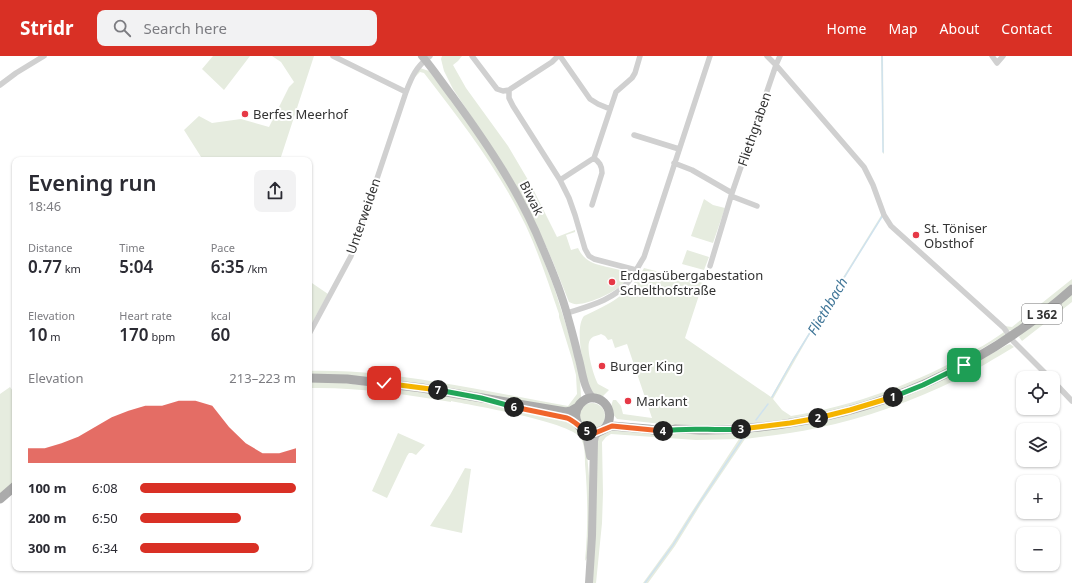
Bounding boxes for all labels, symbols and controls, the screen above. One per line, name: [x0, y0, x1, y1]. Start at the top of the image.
search box: [97, 10, 377, 46]
text: Stridr: [20, 15, 73, 41]
icon: search: [111, 17, 133, 39]
text: Search here: [143, 18, 227, 38]
text: Home: [827, 19, 866, 38]
text: Map: [888, 19, 918, 38]
text: About: [940, 19, 979, 38]
text: Contact: [1001, 19, 1052, 38]
street label: Fliethgraben: [733, 90, 775, 168]
place label: Berfes Meerhof: [253, 105, 349, 123]
marker: Berfes Meerhof: [240, 109, 250, 119]
text: Evening run: [28, 167, 157, 197]
button: share: [254, 170, 296, 212]
street label: Unterweiden: [342, 176, 384, 256]
street label: Biwak: [516, 178, 548, 218]
text: 18:46: [28, 197, 61, 215]
place label: St. Töniser Obsthof: [924, 219, 988, 252]
marker: St. Töniser Obsthof: [911, 230, 921, 240]
text: Distance: [28, 240, 73, 255]
text: Time: [119, 240, 145, 255]
text: Pace: [211, 240, 235, 255]
text: 0.77: [28, 255, 62, 278]
text: 5:04: [119, 255, 153, 278]
text: 6:35: [211, 255, 245, 278]
text: km: [62, 261, 81, 276]
text: /km: [245, 261, 268, 276]
place label: Erdgasübergabestation Schelthofstraße: [620, 266, 763, 299]
water label: Fliethbach: [802, 274, 852, 338]
marker: Erdgasübergabestation Schelthofstraße: [607, 277, 617, 287]
road number: L 362: [1022, 304, 1062, 324]
text: Elevation: [28, 308, 75, 323]
text: Heart rate: [119, 308, 172, 323]
text: kcal: [211, 308, 231, 323]
text: 10: [28, 323, 47, 346]
text: 170: [119, 323, 149, 346]
text: 60: [211, 323, 230, 346]
text: m: [47, 329, 61, 344]
text: bpm: [149, 329, 175, 344]
pin: [947, 348, 981, 382]
icon: arrive: [953, 354, 975, 376]
place label: Burger King: [610, 357, 683, 375]
marker: Burger King: [597, 361, 607, 371]
pin: [367, 366, 401, 400]
text: Elevation: [28, 369, 84, 387]
text: 213–223 m: [229, 369, 296, 387]
map controls: [1016, 371, 1060, 571]
button: locate: [1016, 371, 1060, 415]
icon: check: [373, 372, 395, 394]
pin: 7: [428, 380, 448, 400]
text: 7: [435, 382, 441, 397]
pin: 1: [883, 387, 903, 407]
text: 1: [890, 389, 896, 404]
place label: Markant: [636, 392, 688, 410]
marker: Markant: [623, 396, 633, 406]
pin: 6: [504, 397, 524, 417]
text: 6: [511, 399, 517, 414]
pin: 2: [808, 408, 828, 428]
text: 2: [815, 410, 821, 425]
pin: 3: [731, 419, 751, 439]
pin: 5: [577, 421, 597, 441]
pin: 4: [653, 421, 673, 441]
text: 3: [738, 421, 744, 436]
text: 5: [584, 423, 590, 438]
text: 4: [660, 423, 666, 438]
button: layers: [1016, 423, 1060, 467]
button: +: [1016, 475, 1060, 519]
text: 100 m: [28, 479, 66, 497]
text: 6:08: [92, 479, 118, 497]
text: 200 m: [28, 509, 66, 527]
text: 6:50: [92, 509, 118, 527]
button: −: [1016, 527, 1060, 571]
text: 300 m: [28, 539, 66, 557]
text: 6:34: [92, 539, 118, 557]

